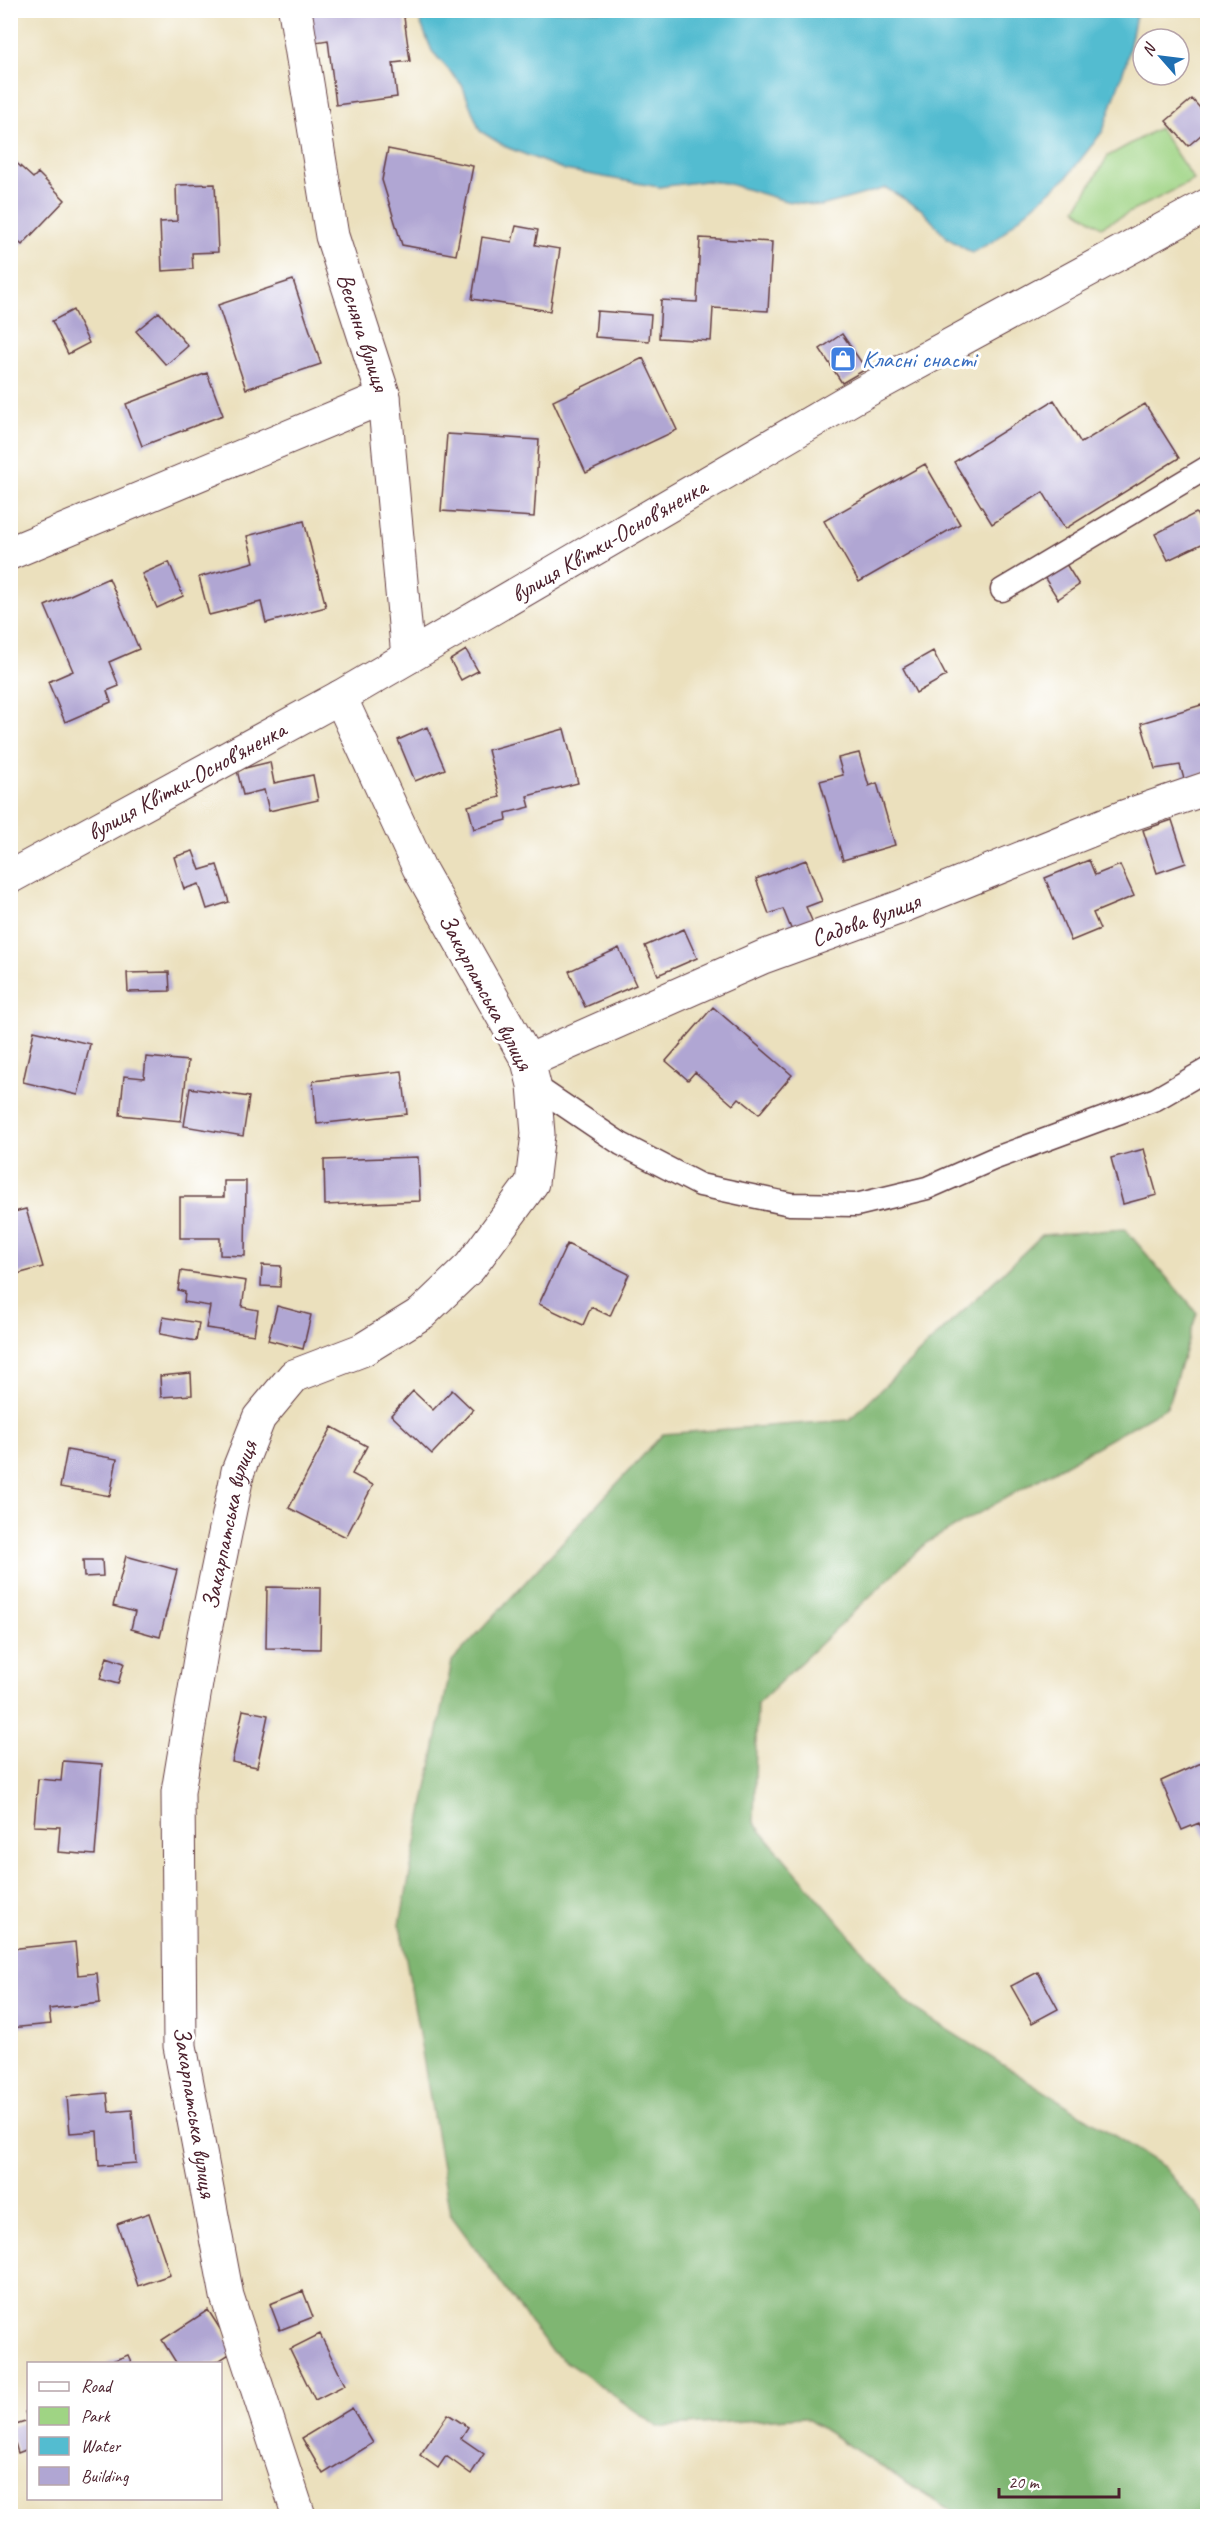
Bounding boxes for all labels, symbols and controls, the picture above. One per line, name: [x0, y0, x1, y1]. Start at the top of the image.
north arrow: [1131, 27, 1191, 87]
text: N: [1137, 39, 1161, 59]
street label: Весняна вулиця: [330, 269, 397, 397]
shop icon: Класні снасті: [828, 344, 858, 374]
place label: Класні снасті: [862, 344, 978, 374]
street label: вулиця Квітки-Основ’яненка: [505, 470, 714, 609]
street label: вулиця Квітки-Основ’яненка: [82, 713, 293, 847]
street label: Садова вулиця: [807, 885, 926, 953]
street label: Закарпатська вулиця: [432, 909, 540, 1077]
street label: Закарпатська вулиця: [195, 1434, 264, 1612]
street label: Закарпатська вулиця: [167, 2024, 224, 2201]
legend: [27, 2362, 222, 2500]
text: Road: [81, 2375, 114, 2397]
text: Park: [81, 2405, 111, 2427]
text: Water: [81, 2435, 122, 2457]
scale bar: [999, 2461, 1119, 2499]
text: Building: [81, 2465, 130, 2487]
text: 20 m: [1008, 2471, 1041, 2493]

